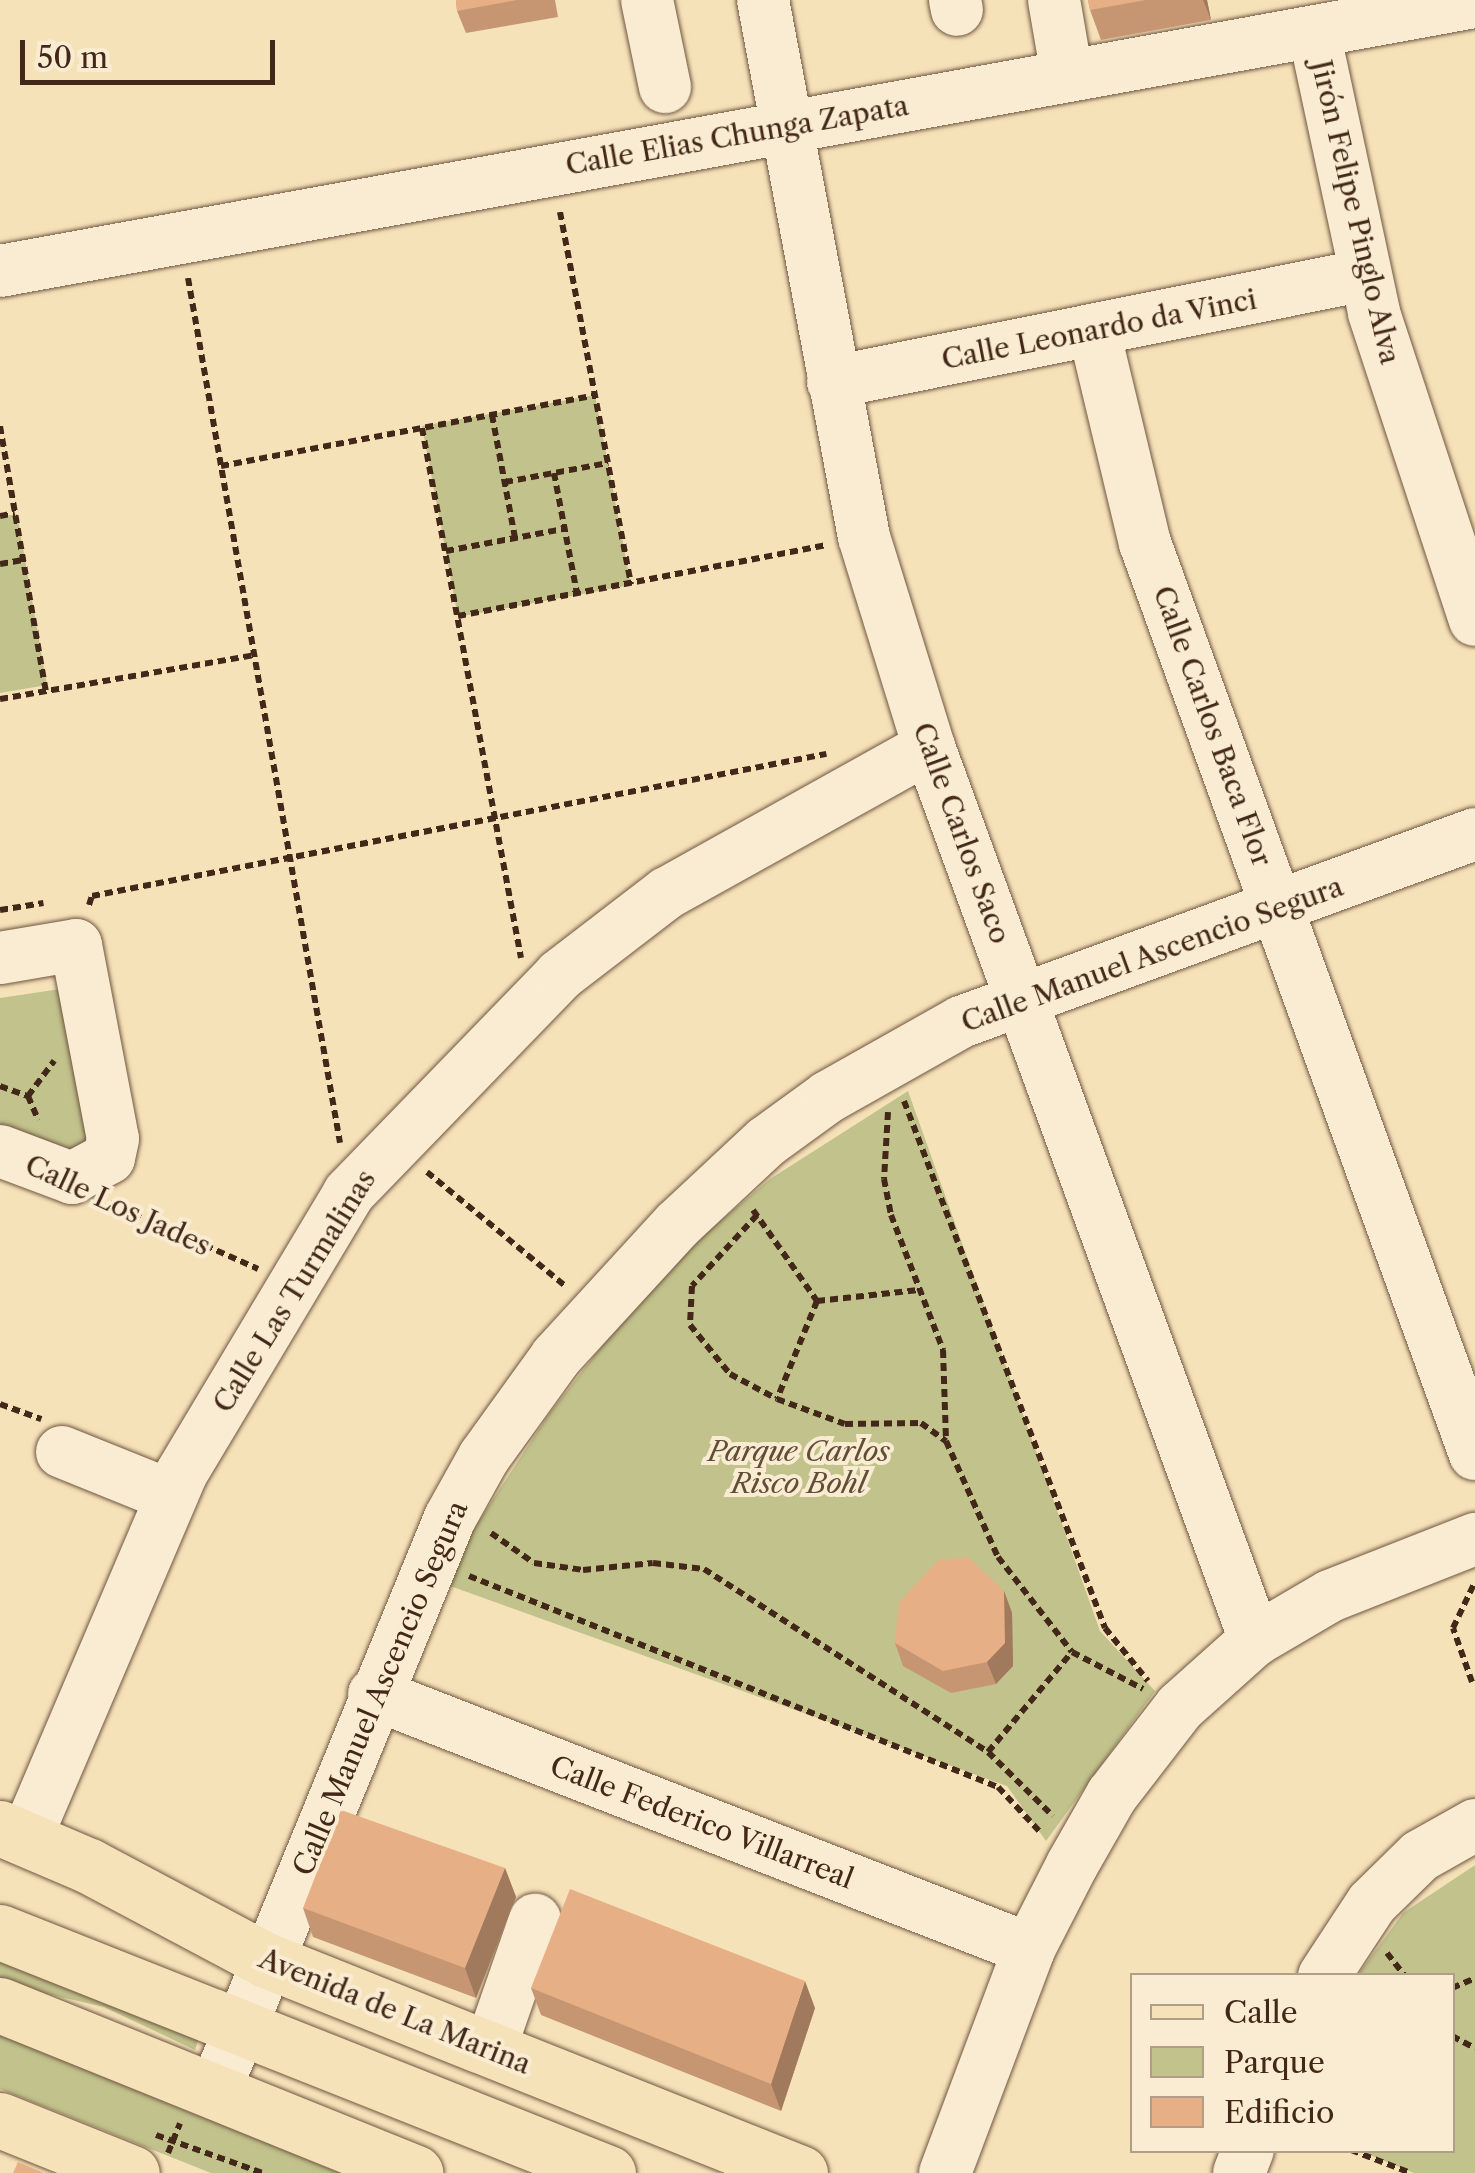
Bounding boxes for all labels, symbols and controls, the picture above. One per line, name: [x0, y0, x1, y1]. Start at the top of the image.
scale bar: [25, 20, 280, 82]
text: 50 m: [37, 39, 108, 76]
street label: Jirón Felipe Pinglo Alva: [1305, 56, 1407, 368]
street label: Calle Elias Chunga Zapata: [563, 88, 911, 182]
street label: Calle Leonardo da Vinci: [938, 282, 1260, 376]
street label: Calle Carlos Baca Flor: [1147, 581, 1279, 871]
street label: Calle Carlos Saco: [906, 718, 1018, 948]
street label: Calle Manuel Ascencio Segura: [956, 869, 1348, 1039]
street label: Calle Los Jades: [20, 1147, 216, 1263]
street label: Calle Las Turmalinas: [206, 1163, 382, 1419]
park label: Parque Carlos Risco Bohl: [708, 1434, 890, 1500]
street label: Calle Manuel Ascencio Segura: [285, 1495, 475, 1881]
street label: Calle Federico Villarreal: [545, 1748, 859, 1896]
street label: Avenida de La Marina: [254, 1941, 536, 2081]
legend: [1130, 1973, 1455, 2153]
text: Calle: [1224, 1994, 1298, 2031]
text: Parque: [1224, 2044, 1325, 2081]
text: Edificio: [1224, 2094, 1334, 2131]

